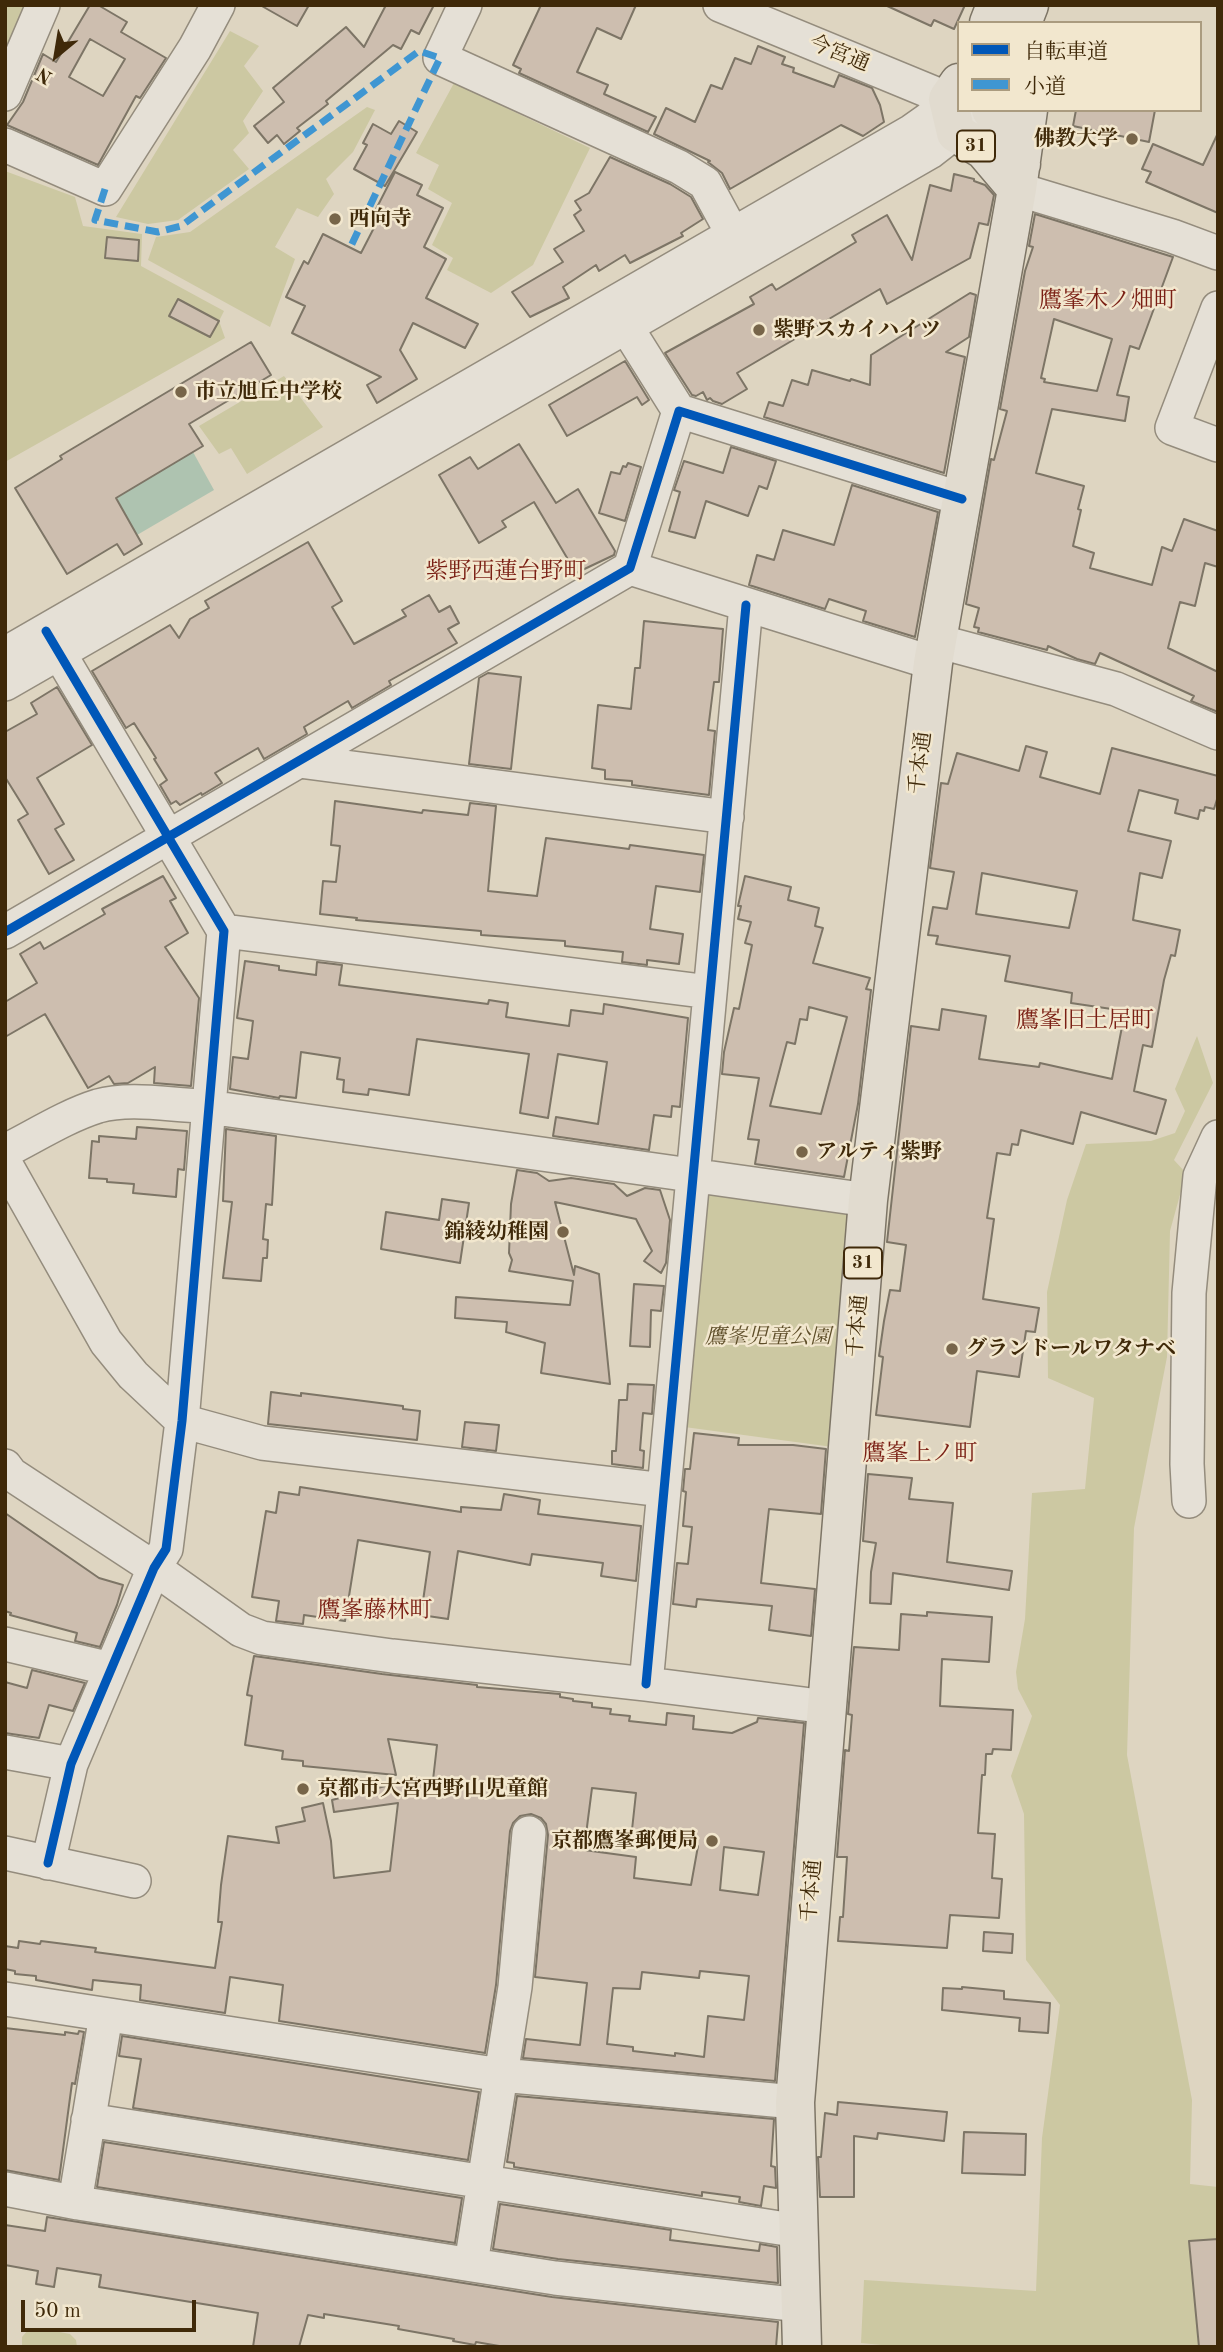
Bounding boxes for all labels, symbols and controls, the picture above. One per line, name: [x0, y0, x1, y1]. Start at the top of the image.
north arrow: [21, 21, 91, 91]
legend: [957, 21, 1202, 112]
street label: 今宮通: [805, 31, 873, 77]
text: 自転車道: [1024, 42, 1108, 63]
text: N: [34, 63, 56, 86]
text: 小道: [1024, 77, 1066, 98]
place label: 佛教大学: [1034, 126, 1118, 152]
road number: 31: [957, 130, 995, 162]
marker: 佛教大学: [1124, 131, 1140, 147]
place label: 西向寺: [349, 206, 412, 232]
marker: 西向寺: [327, 211, 343, 227]
district label: 鷹峯木ノ畑町: [1039, 287, 1177, 315]
place label: 紫野スカイハイツ: [773, 317, 941, 343]
marker: 紫野スカイハイツ: [751, 322, 767, 338]
place label: 市立旭丘中学校: [195, 379, 342, 405]
marker: 市立旭丘中学校: [173, 384, 189, 400]
district label: 紫野西蓮台野町: [426, 558, 586, 586]
street label: 千本通: [905, 730, 937, 796]
district label: 鷹峯旧土居町: [1016, 1007, 1154, 1035]
place label: アルティ紫野: [816, 1139, 942, 1165]
marker: アルティ紫野: [794, 1144, 810, 1160]
place label: 錦綾幼稚園: [444, 1219, 549, 1245]
marker: 錦綾幼稚園: [555, 1224, 571, 1240]
road number: 31: [844, 1247, 882, 1278]
street label: 千本通: [843, 1294, 873, 1358]
park label: 鷹峯児童公園: [705, 1324, 831, 1350]
place label: グランドールワタナベ: [966, 1336, 1176, 1362]
marker: グランドールワタナベ: [944, 1341, 960, 1357]
district label: 鷹峯上ノ町: [863, 1440, 977, 1468]
district label: 鷹峯藤林町: [318, 1597, 432, 1625]
place label: 京都市大宮西野山児童館: [317, 1776, 548, 1802]
marker: 京都市大宮西野山児童館: [295, 1781, 311, 1797]
place label: 京都鷹峯郵便局: [551, 1828, 698, 1854]
marker: 京都鷹峯郵便局: [704, 1833, 720, 1849]
street label: 千本通: [797, 1859, 827, 1923]
scale bar: [24, 2286, 200, 2330]
text: 50 m: [34, 2301, 81, 2322]

